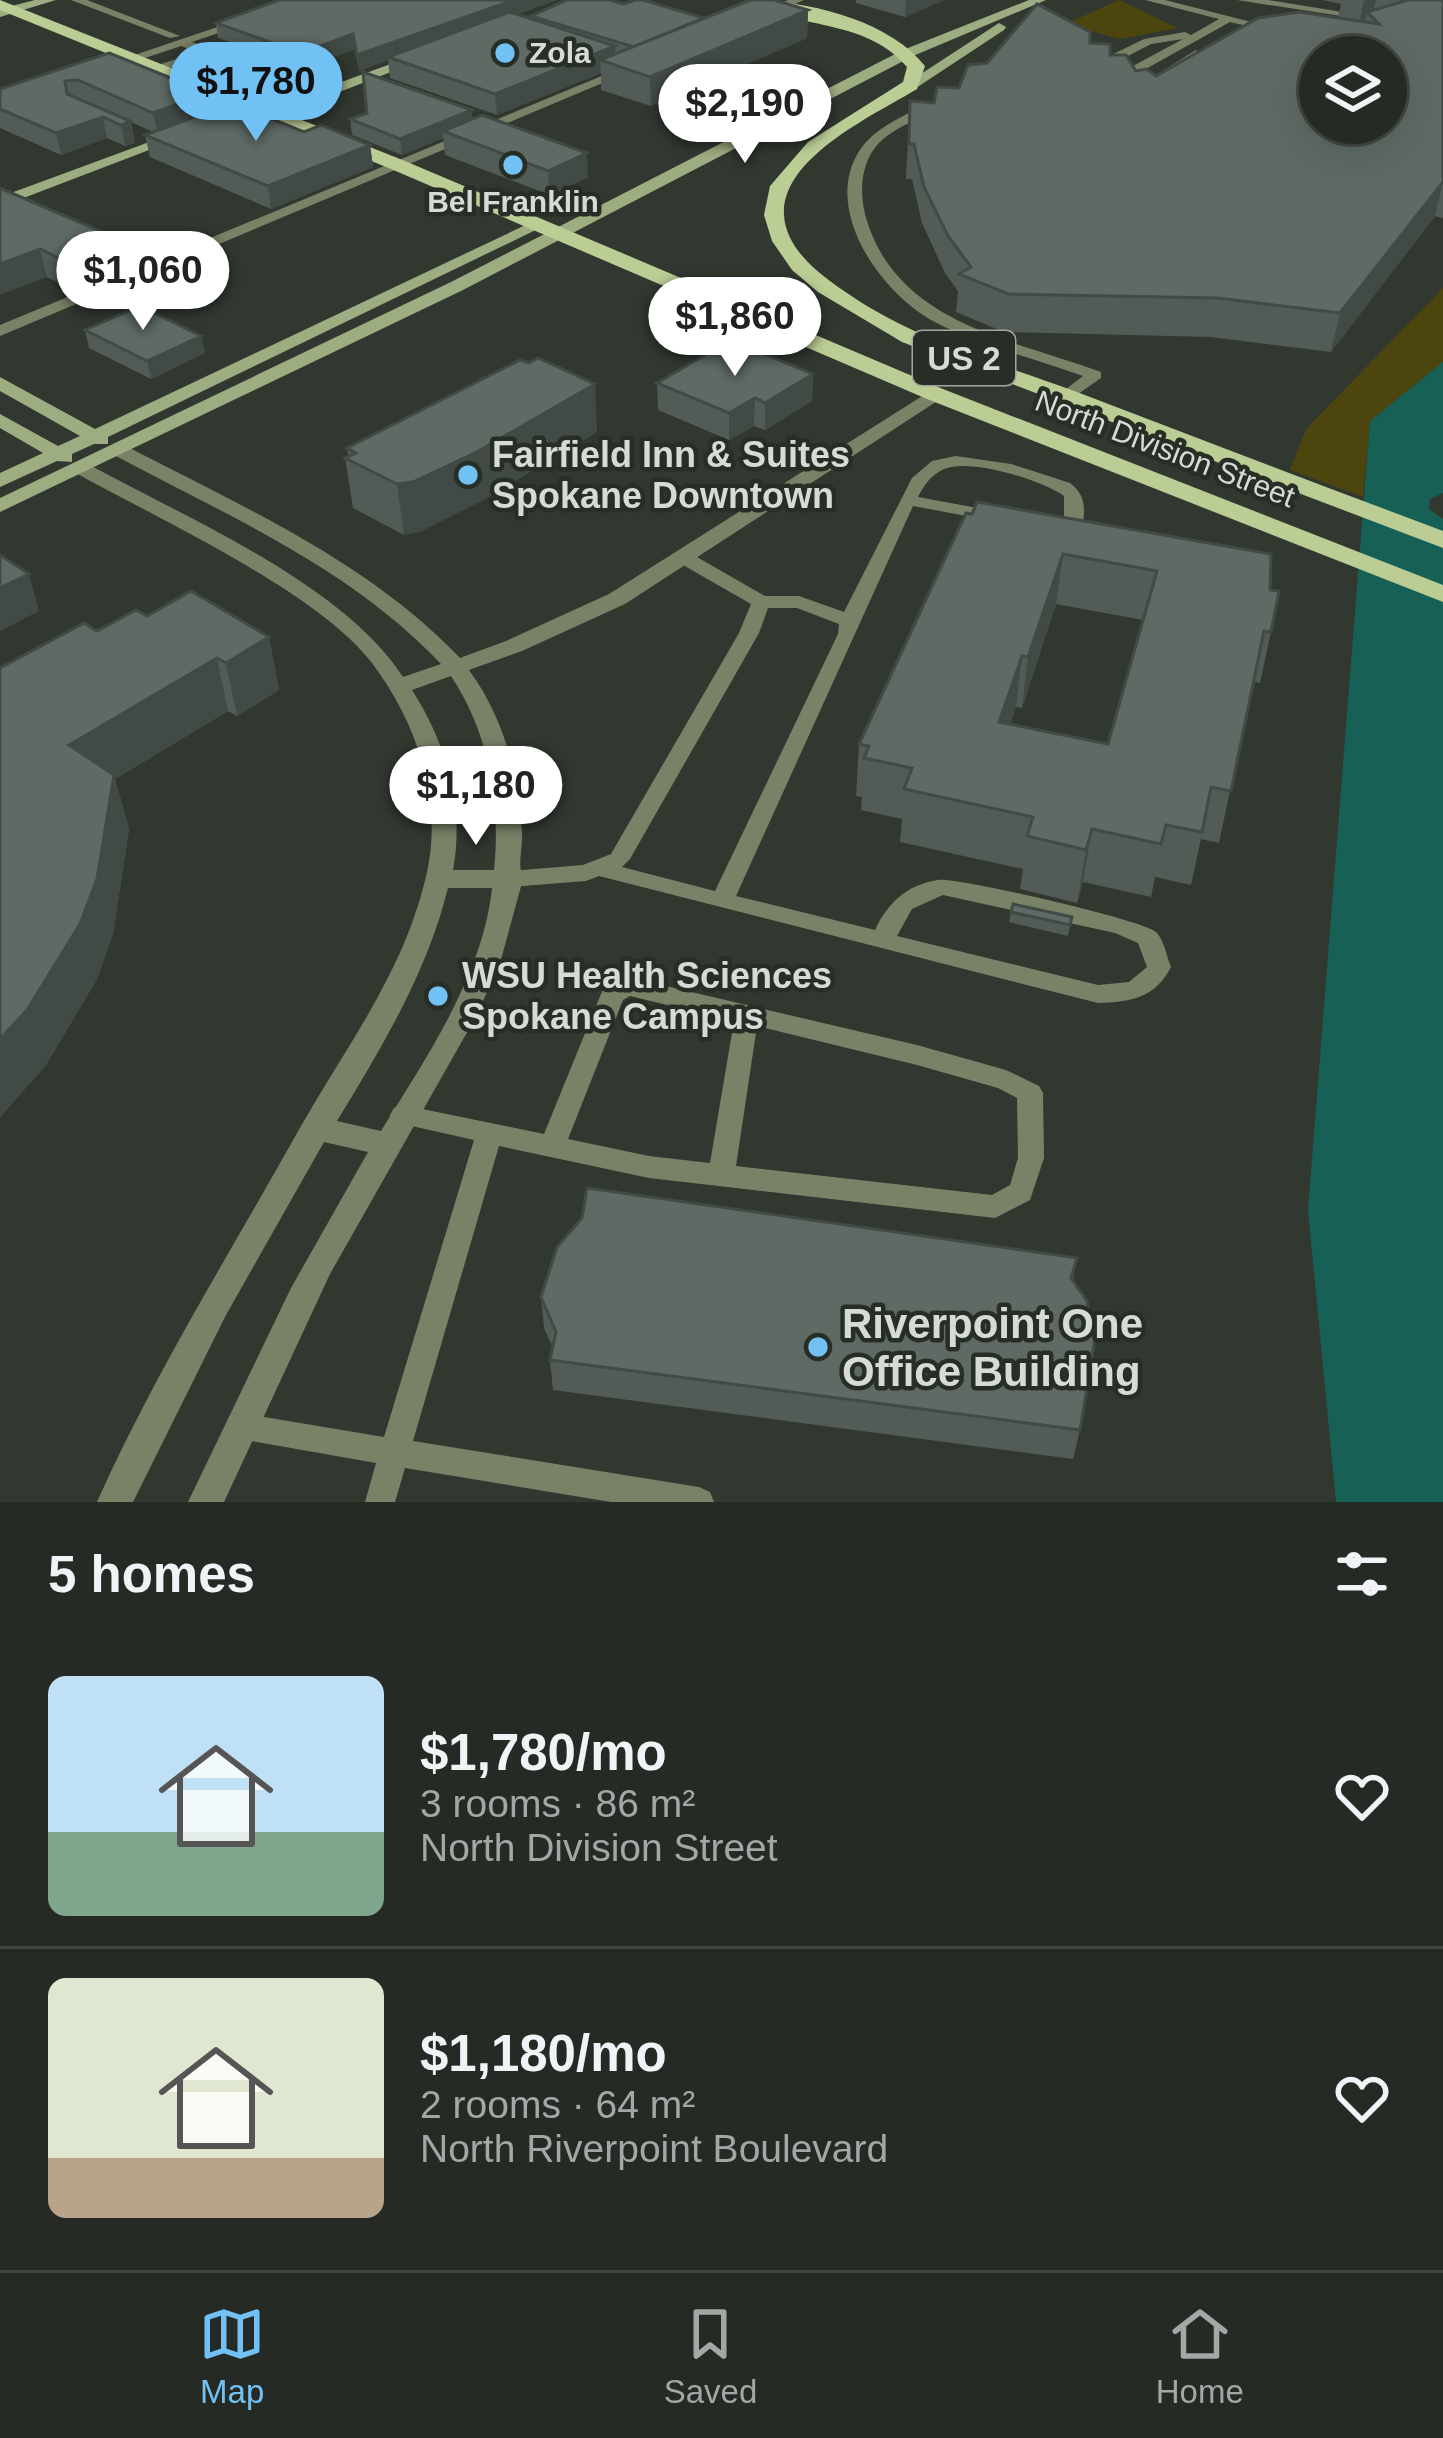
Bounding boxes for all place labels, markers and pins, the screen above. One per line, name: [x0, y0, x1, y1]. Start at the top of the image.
place label: Zola: [529, 36, 591, 69]
marker: Zola: [492, 40, 518, 66]
pin: $1,780: [158, 42, 354, 144]
pin: $2,190: [647, 64, 843, 166]
marker: Bel Franklin: [500, 152, 526, 178]
place label: Bel Franklin: [427, 185, 599, 218]
pin: $1,060: [45, 231, 241, 333]
pin: $1,860: [637, 277, 833, 379]
place label: Fairfield Inn & Suites Spokane Downtown: [492, 434, 850, 516]
marker: Fairfield Inn & Suites Spokane Downtown: [455, 462, 481, 488]
pin: $1,180: [378, 746, 574, 848]
place label: WSU Health Sciences Spokane Campus: [462, 955, 832, 1037]
marker: WSU Health Sciences Spokane Campus: [425, 983, 451, 1009]
place label: Riverpoint One Office Building: [842, 1300, 1143, 1395]
marker: Riverpoint One Office Building: [805, 1334, 831, 1360]

